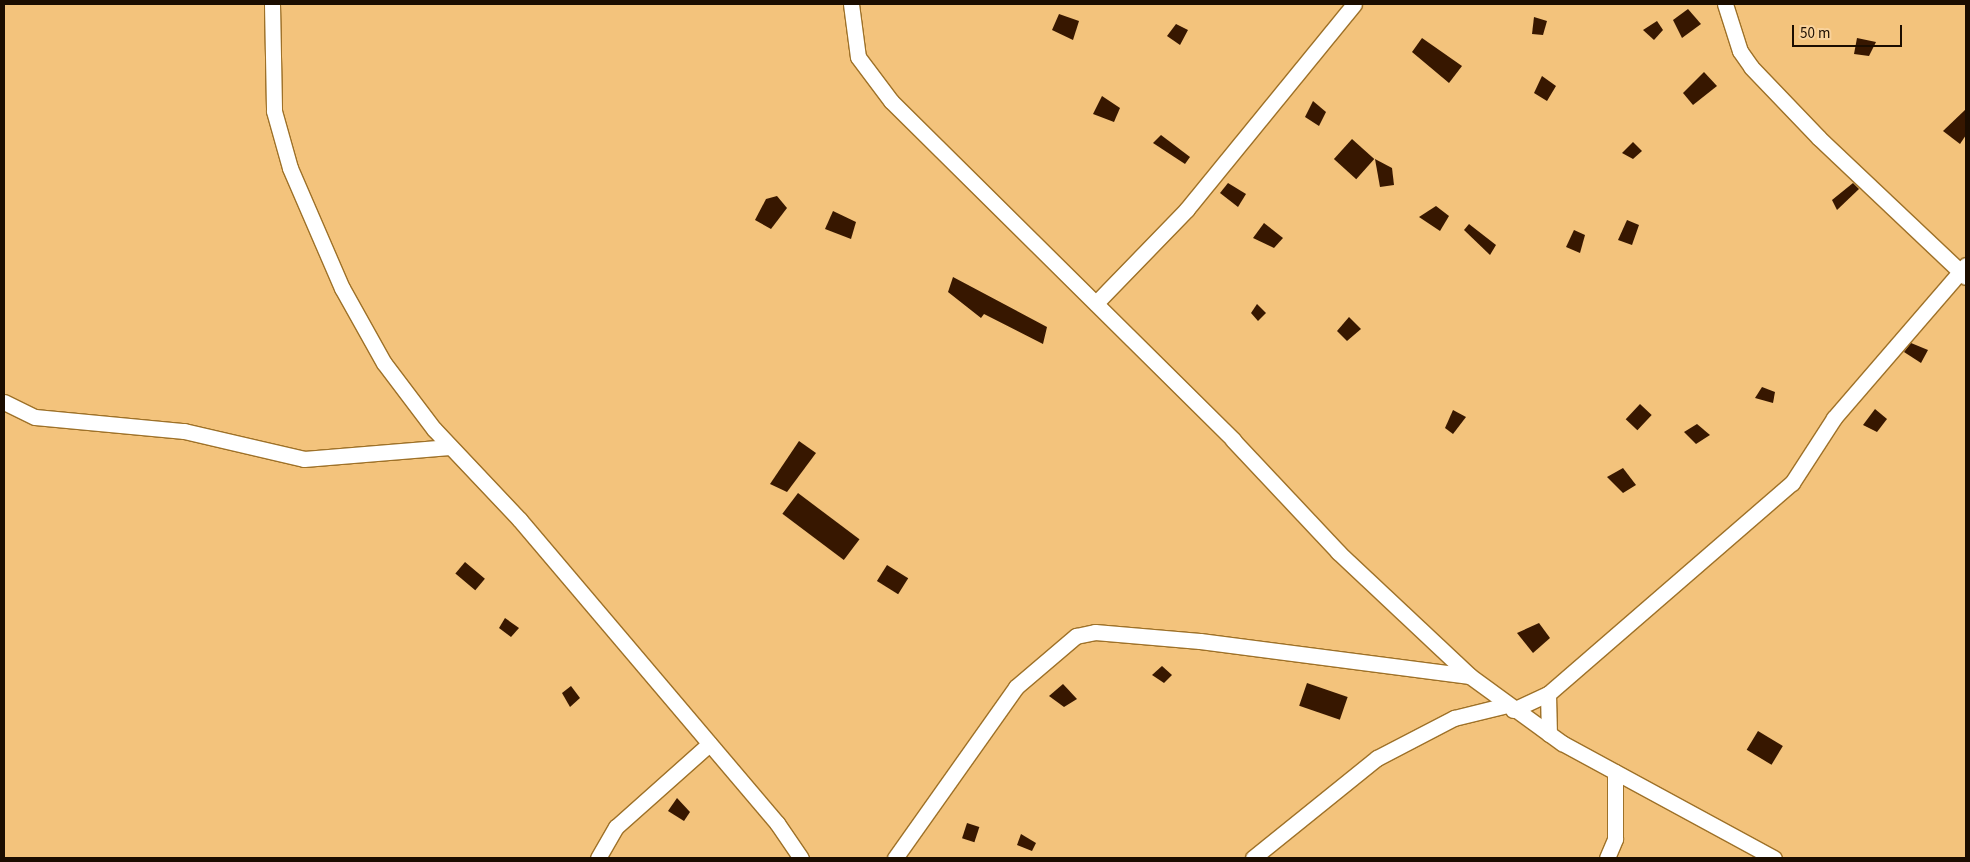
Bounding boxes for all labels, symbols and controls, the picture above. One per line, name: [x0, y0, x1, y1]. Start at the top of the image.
scale bar: [1795, 15, 1905, 47]
text: 50 m: [1800, 23, 1830, 44]

